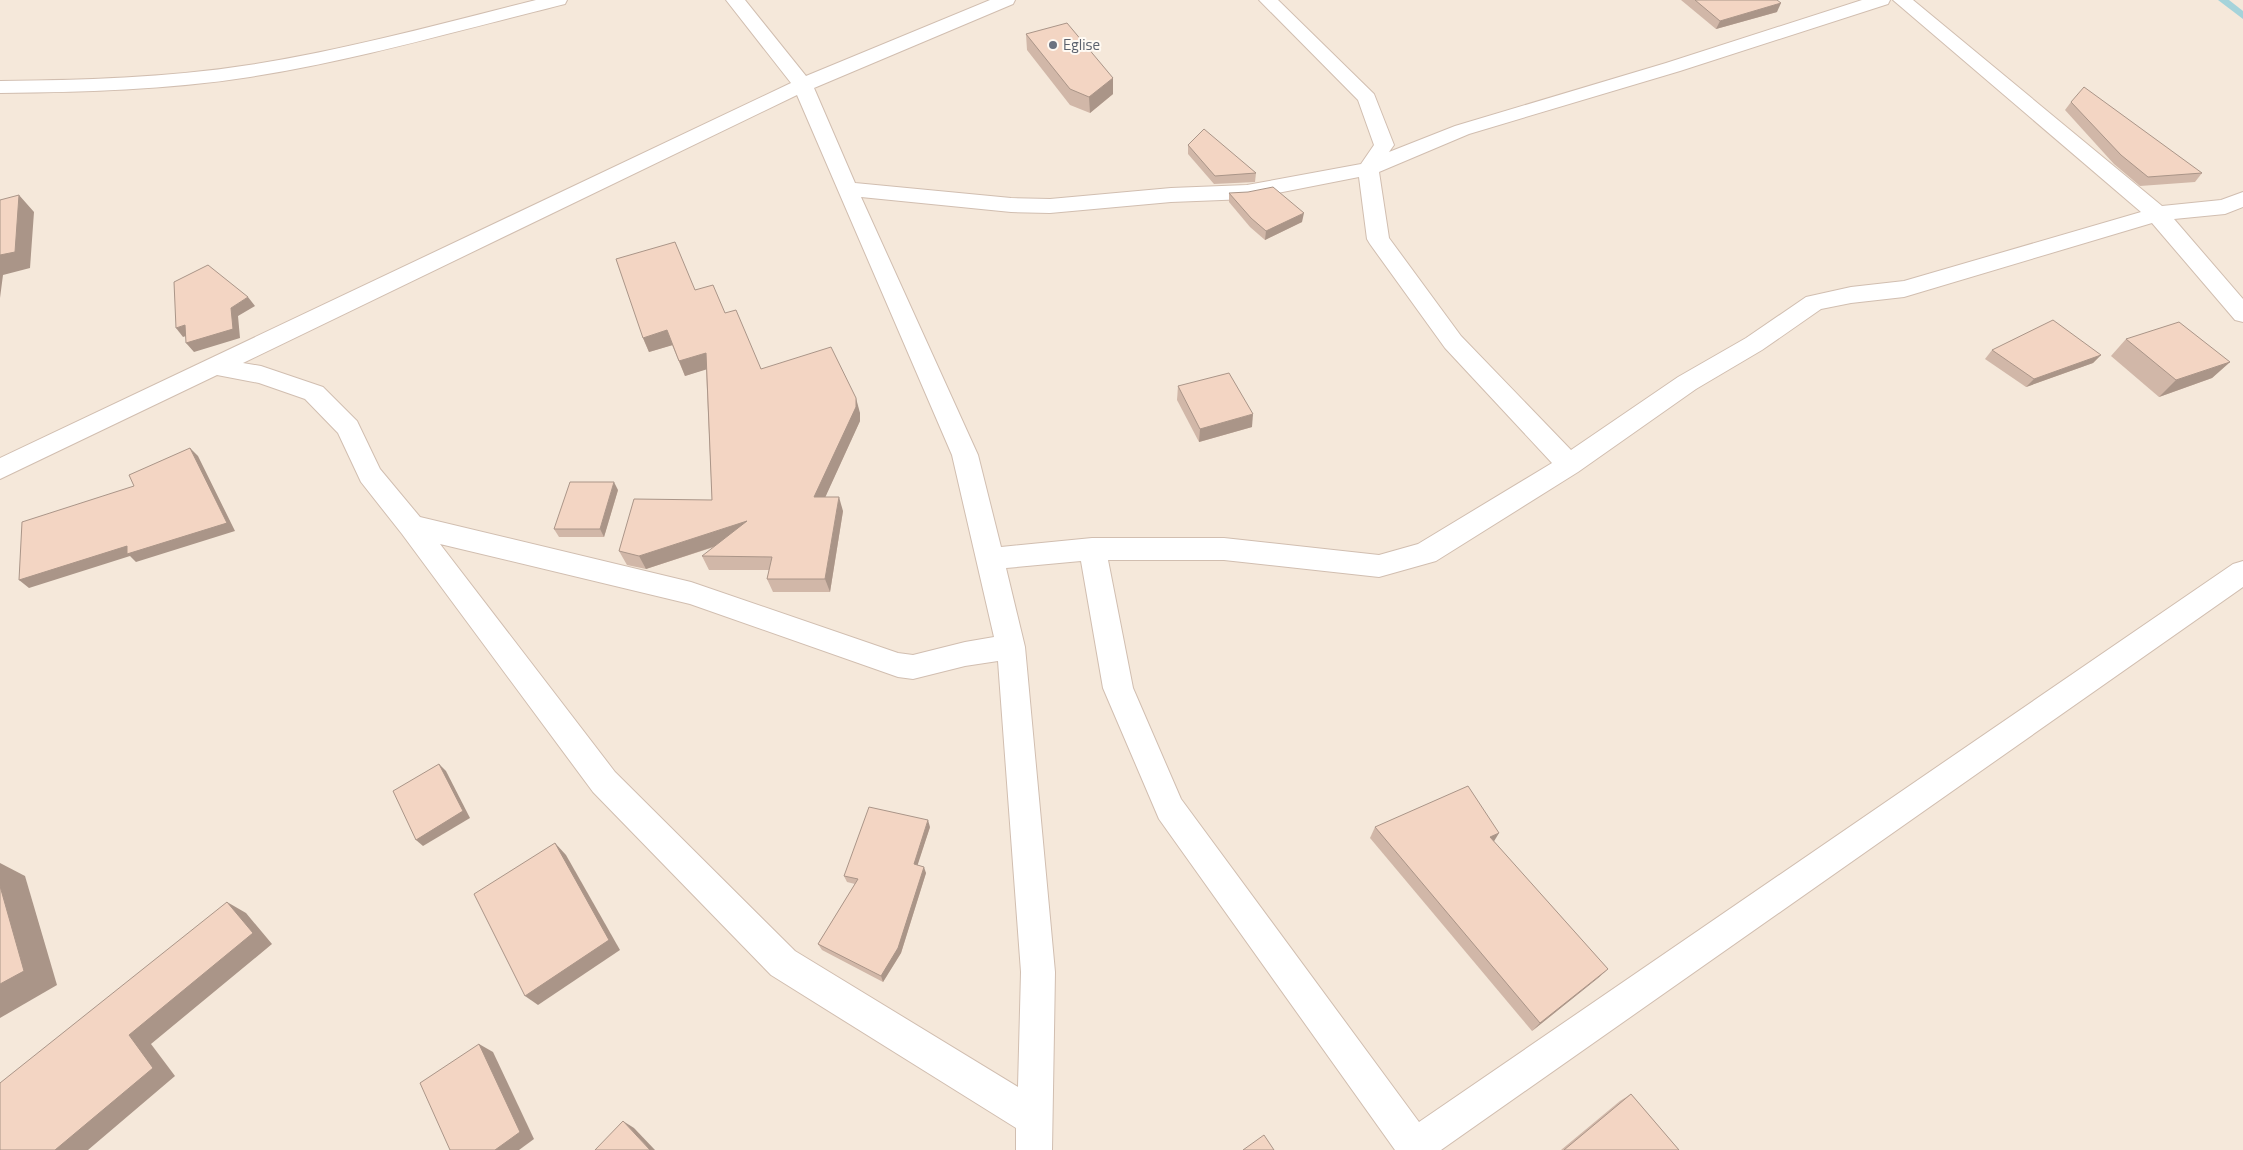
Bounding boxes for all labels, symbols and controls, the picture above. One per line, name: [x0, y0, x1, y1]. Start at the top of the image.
place label: Eglise: [1063, 33, 1100, 56]
marker: Eglise: [1047, 39, 1059, 51]

